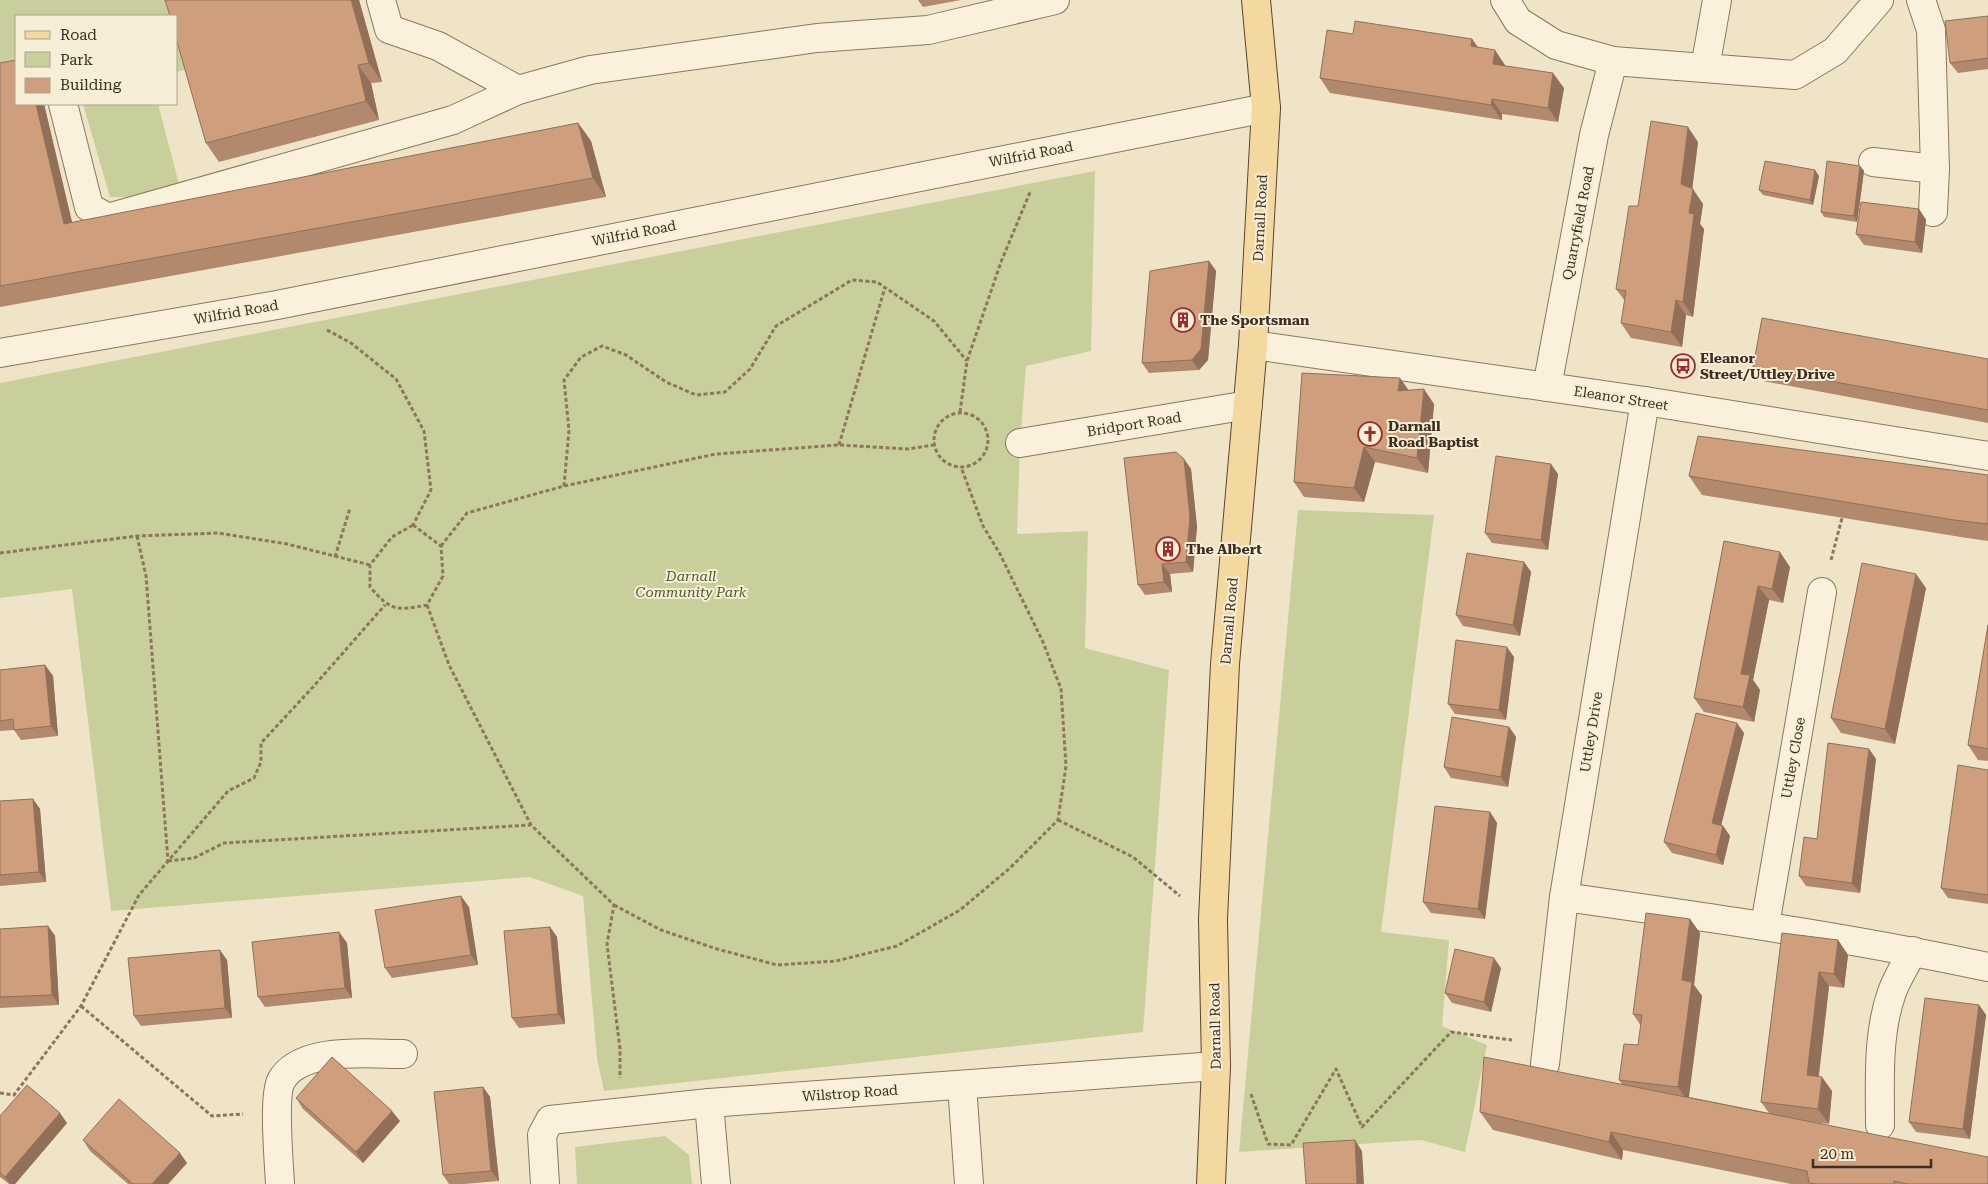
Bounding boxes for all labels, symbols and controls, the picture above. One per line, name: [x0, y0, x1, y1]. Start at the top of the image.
legend: [15, 15, 178, 105]
text: Road: [60, 26, 97, 44]
text: Park: [60, 51, 94, 69]
text: Building: [60, 76, 122, 94]
street label: Wilfrid Road: [988, 138, 1075, 170]
street label: Quarryfield Road: [1559, 165, 1597, 281]
street label: Darnall Road: [1250, 174, 1270, 262]
street label: Wilfrid Road: [591, 217, 678, 249]
street label: Wilfrid Road: [193, 297, 280, 327]
building icon: The Sportsman: [1170, 307, 1196, 333]
place label: The Sportsman: [1200, 312, 1310, 328]
place label: Eleanor Street/Uttley Drive: [1700, 350, 1835, 382]
bus stop icon: Eleanor Street/Uttley Drive: [1670, 353, 1696, 379]
street label: Eleanor Street: [1573, 383, 1669, 413]
street label: Bridport Road: [1086, 409, 1182, 439]
place label: Darnall Road Baptist: [1388, 418, 1479, 450]
church icon: Darnall Road Baptist: [1357, 421, 1383, 447]
building icon: The Albert: [1155, 536, 1181, 562]
place label: The Albert: [1186, 541, 1262, 557]
park label: Darnall Community Park: [636, 568, 747, 600]
street label: Darnall Road: [1217, 577, 1241, 665]
street label: Uttley Drive: [1577, 690, 1605, 774]
street label: Uttley Close: [1778, 716, 1808, 800]
street label: Darnall Road: [1206, 982, 1224, 1070]
street label: Wilstrop Road: [801, 1082, 899, 1104]
scale bar: [1813, 1136, 1930, 1168]
text: 20 m: [1820, 1145, 1855, 1163]

